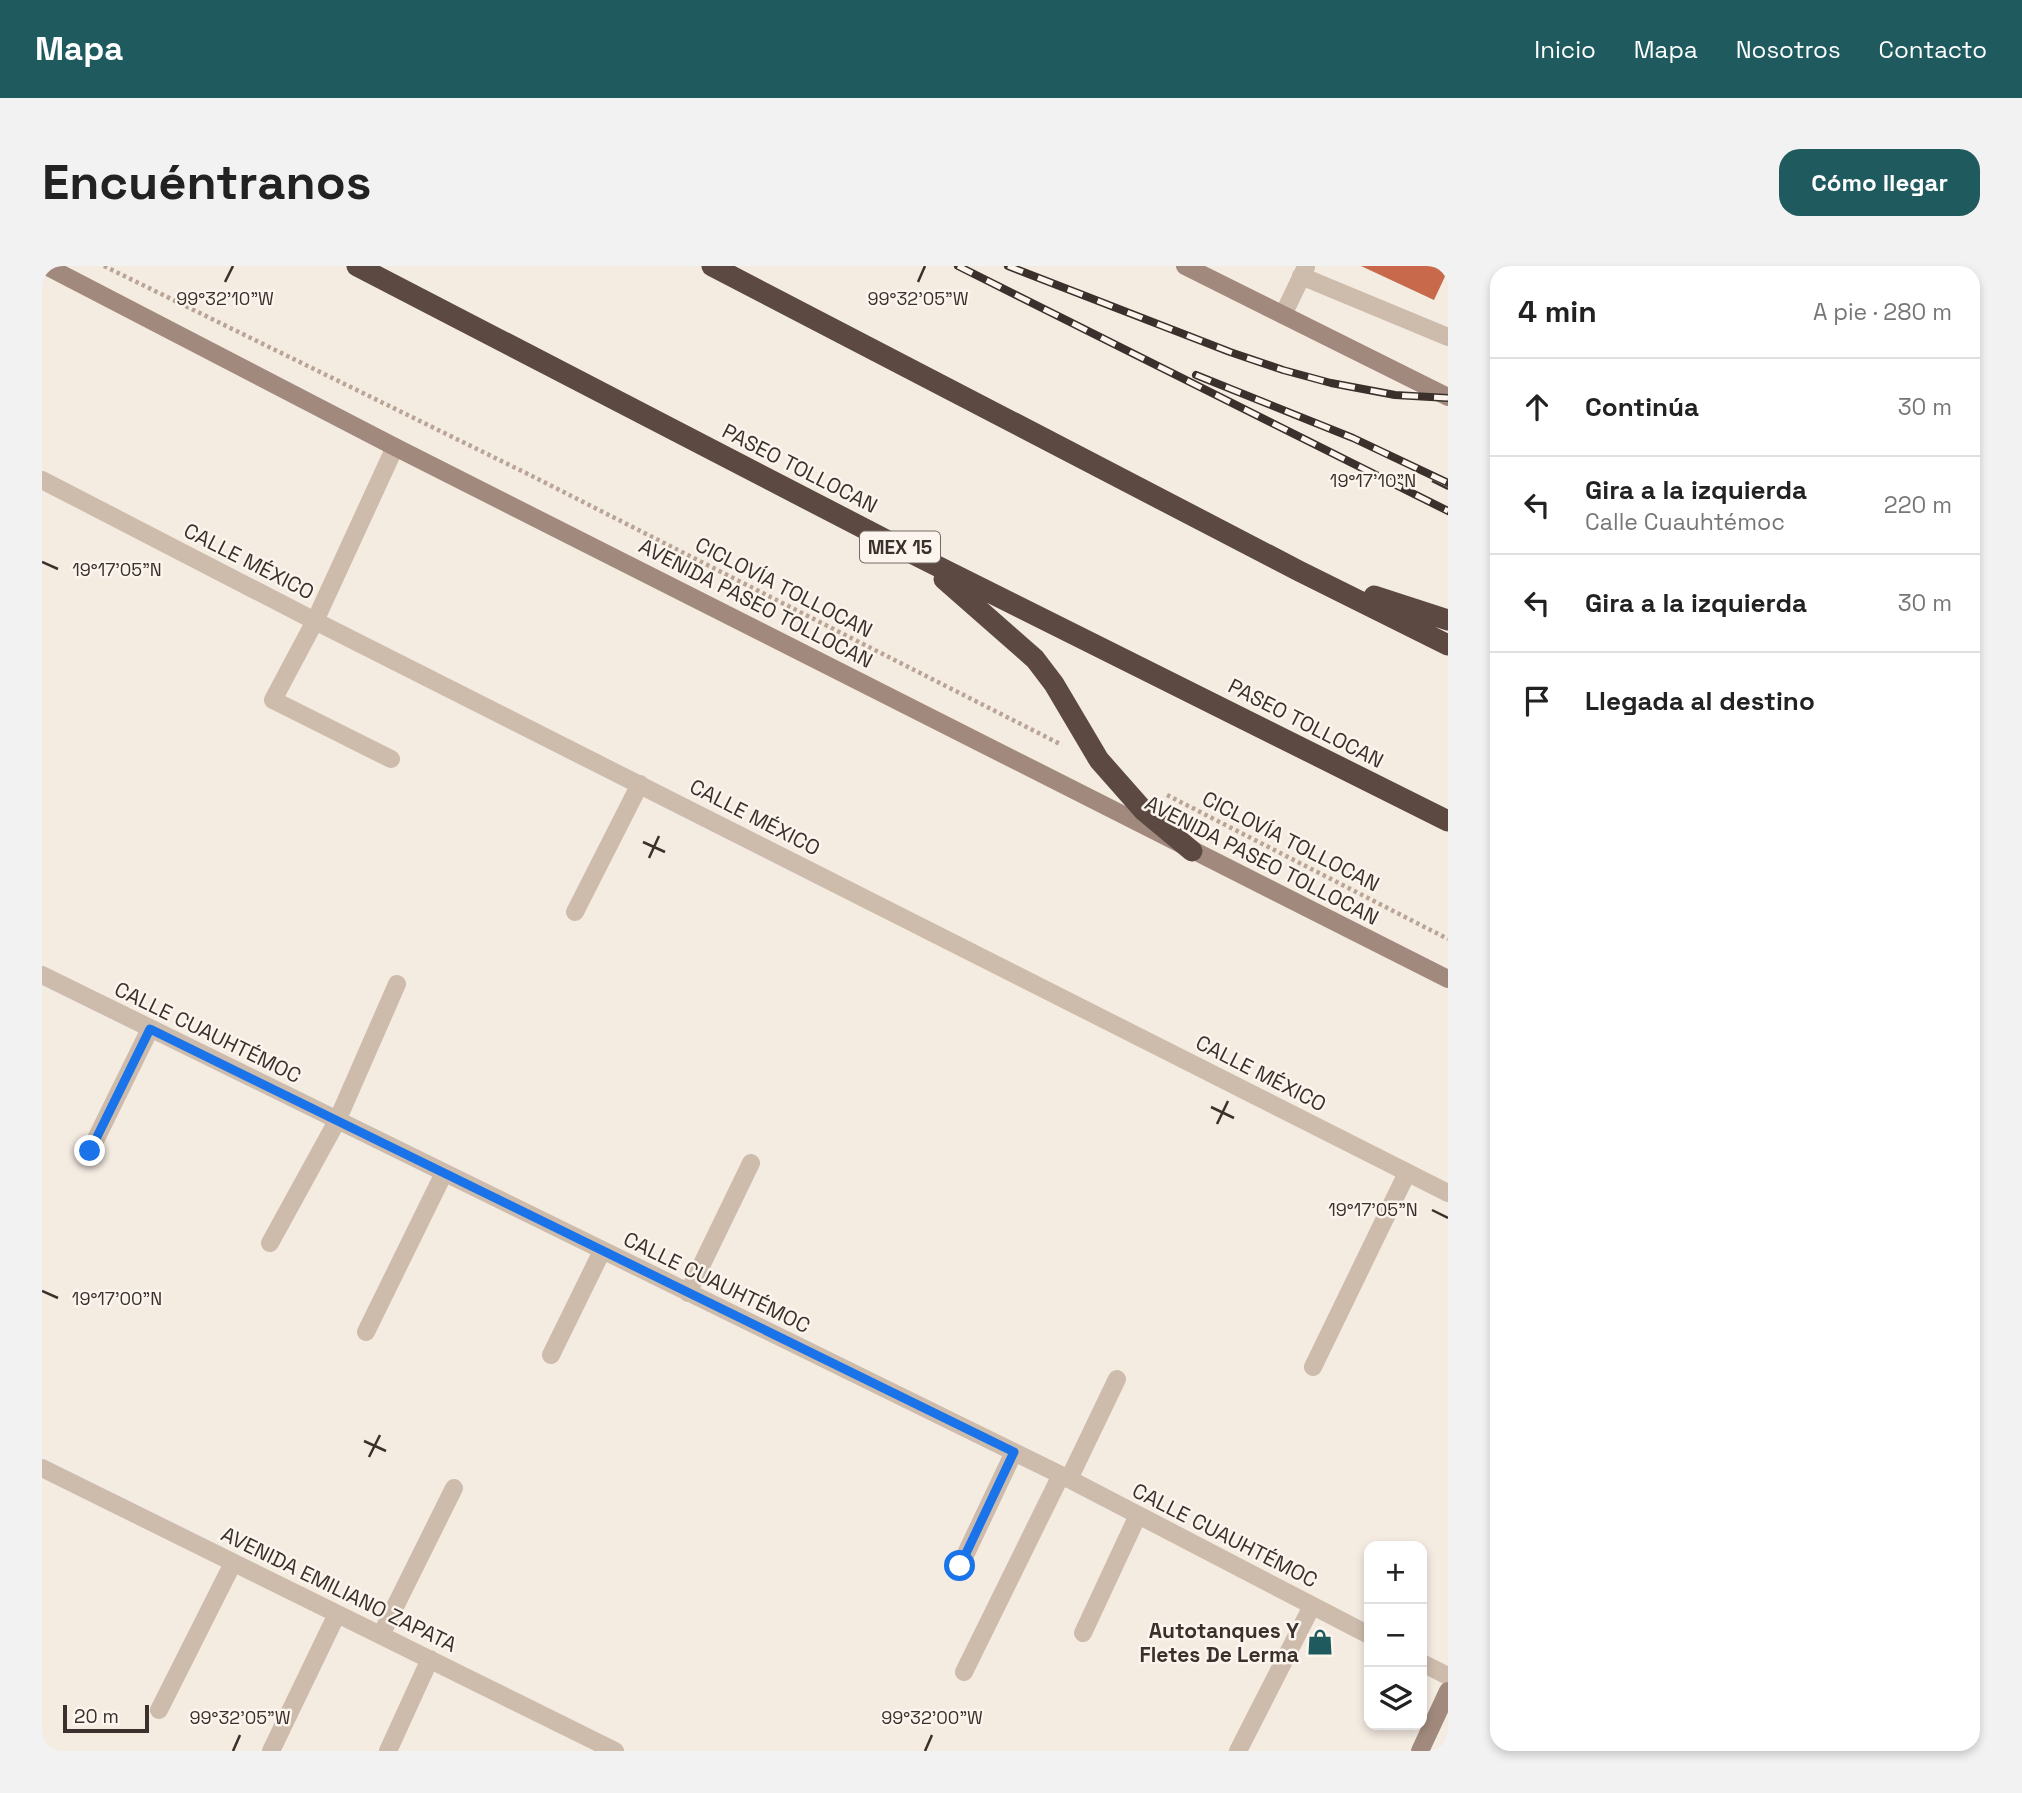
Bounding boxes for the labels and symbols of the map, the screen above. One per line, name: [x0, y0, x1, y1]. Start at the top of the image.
text: 99°32'10"W: [176, 287, 274, 310]
text: 99°32'05"W: [868, 287, 969, 310]
street label: PASEO TOLLOCAN: [718, 417, 882, 519]
text: 19°17'10"N: [1330, 469, 1416, 492]
street label: CALLE MÉXICO: [179, 517, 319, 605]
street label: CICLOVÍA TOLLOCAN: [691, 531, 877, 643]
street label: AVENIDA PASEO TOLLOCAN: [634, 532, 878, 674]
road number: MEX 15: [860, 532, 940, 562]
text: 19°17'05"N: [72, 558, 162, 581]
street label: PASEO TOLLOCAN: [1224, 672, 1388, 774]
street label: CALLE MÉXICO: [685, 773, 825, 861]
street label: CICLOVÍA TOLLOCAN: [1198, 785, 1384, 897]
street label: AVENIDA PASEO TOLLOCAN: [1140, 789, 1384, 931]
street label: CALLE CUAUHTÉMOC: [110, 975, 306, 1089]
street label: CALLE MÉXICO: [1191, 1029, 1331, 1117]
route end: [74, 1135, 105, 1166]
text: 19°17'05"N: [1328, 1198, 1418, 1221]
street label: CALLE CUAUHTÉMOC: [619, 1225, 815, 1339]
text: 19°17'00"N: [72, 1287, 162, 1310]
street label: CALLE CUAUHTÉMOC: [1128, 1477, 1322, 1593]
street label: AVENIDA EMILIANO ZAPATA: [217, 1520, 461, 1658]
route start: [944, 1550, 975, 1581]
place label: Autotanques Y Fletes De Lerma: [1139, 1617, 1299, 1668]
shop icon: Autotanques Y Fletes De Lerma: [1305, 1627, 1335, 1657]
scale bar: [63, 1702, 149, 1734]
text: 99°32'05"W: [190, 1706, 291, 1729]
text: 99°32'00"W: [881, 1706, 983, 1729]

